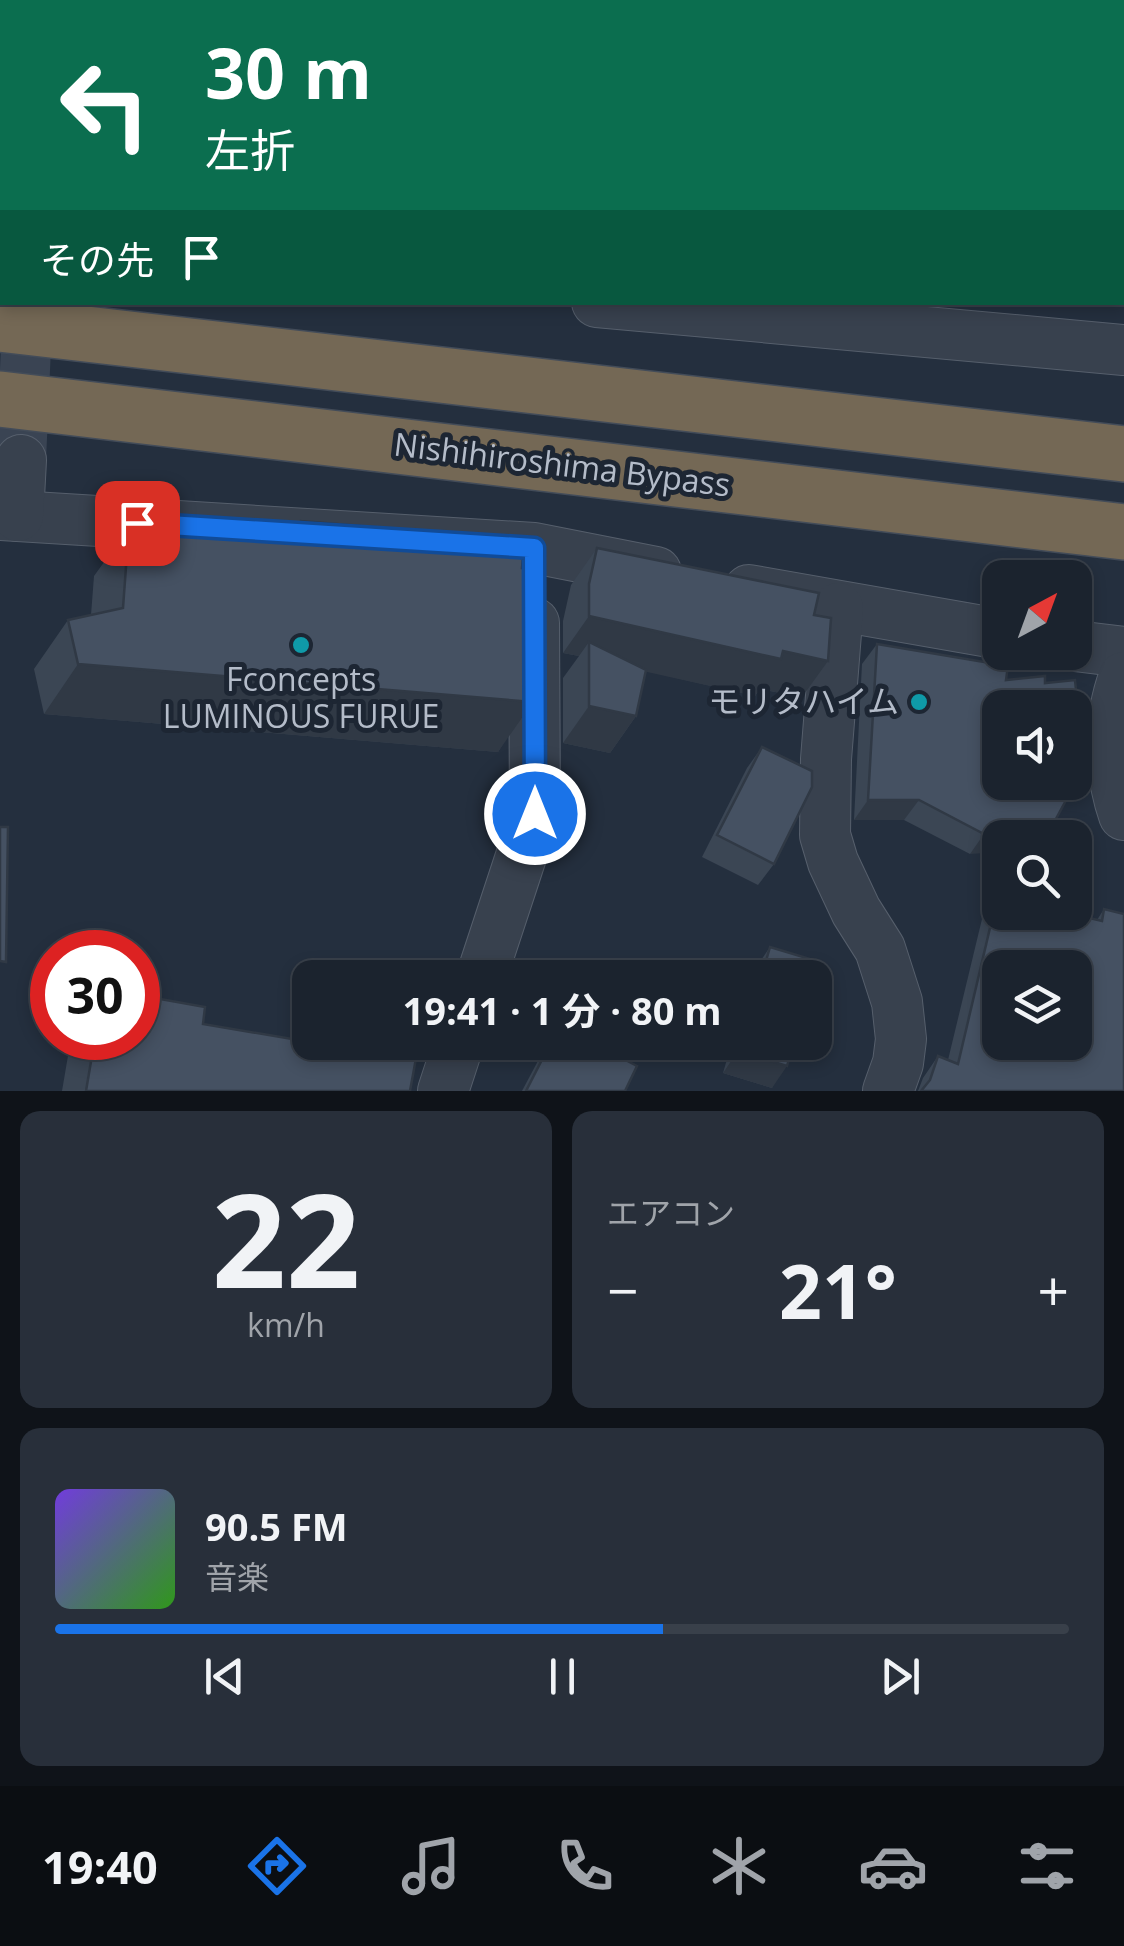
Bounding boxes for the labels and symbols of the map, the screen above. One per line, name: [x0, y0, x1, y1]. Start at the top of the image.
street label: Nishihiroshima Bypass: [392, 422, 733, 505]
pin: [95, 481, 180, 566]
north arrow: [982, 560, 1092, 670]
marker: Fconcepts LUMINOUS FURUE: [290, 634, 312, 656]
place label: Fconcepts LUMINOUS FURUE: [163, 657, 439, 737]
place label: モリタハイム: [708, 679, 899, 722]
marker: モリタハイム: [908, 691, 930, 713]
position arrow: [483, 762, 587, 866]
speed limit sign: 30: [30, 930, 160, 1060]

